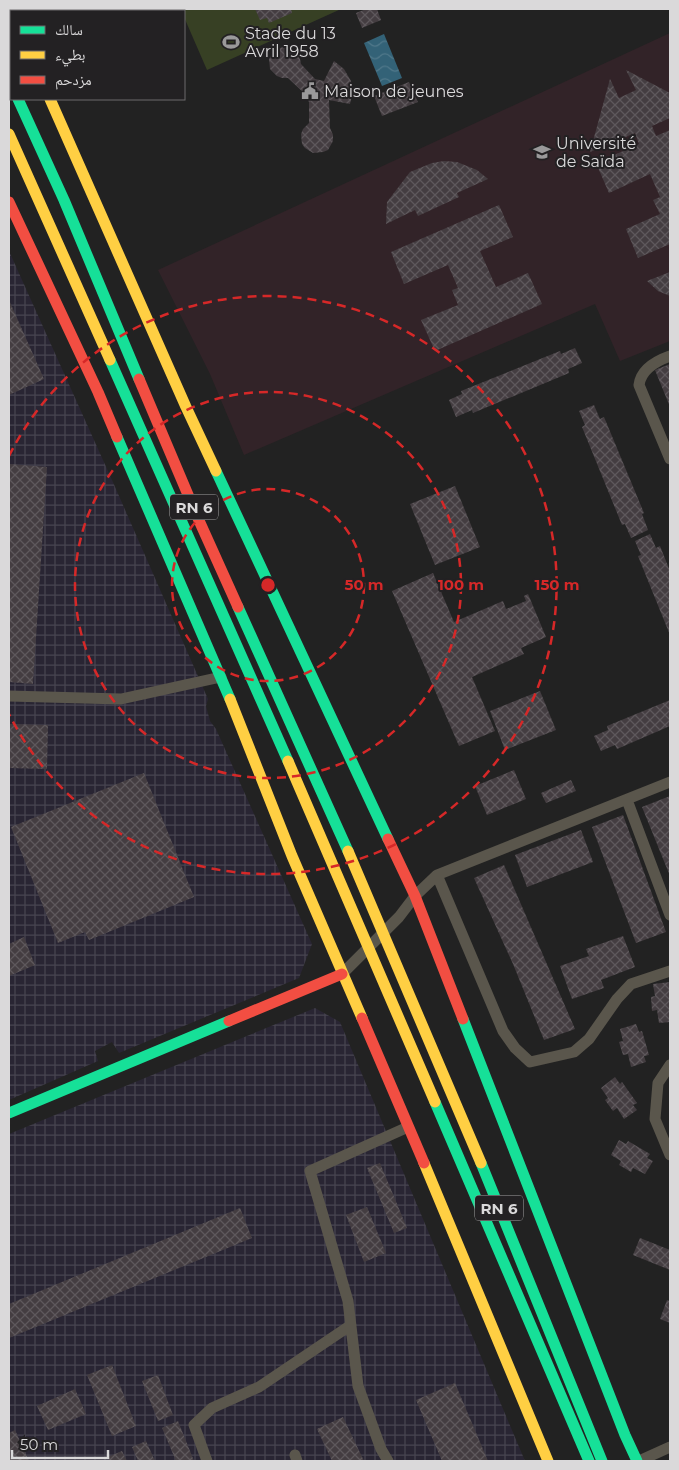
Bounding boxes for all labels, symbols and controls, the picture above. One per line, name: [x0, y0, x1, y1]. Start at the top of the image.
legend: [10, 10, 185, 100]
text: سالك: [55, 20, 83, 39]
place label: Stade du 13 Avril 1958: [245, 24, 336, 61]
sports icon: Stade du 13 Avril 1958: [221, 32, 241, 52]
text: بطيء: [55, 45, 85, 67]
text: مزدحم: [55, 70, 92, 90]
public building icon: Maison de jeunes: [300, 81, 320, 101]
place label: Maison de jeunes: [324, 82, 464, 101]
place label: Université de Saïda: [556, 134, 636, 171]
school or university icon: Université de Saïda: [532, 142, 552, 162]
road number: RN 6: [170, 494, 218, 520]
text: 50 m: [344, 575, 384, 594]
text: 100 m: [438, 575, 484, 594]
text: 150 m: [535, 575, 579, 594]
centre of rings: [259, 576, 277, 594]
road number: RN 6: [475, 1196, 523, 1220]
scale bar: [12, 1428, 109, 1460]
text: 50 m: [20, 1435, 58, 1454]

